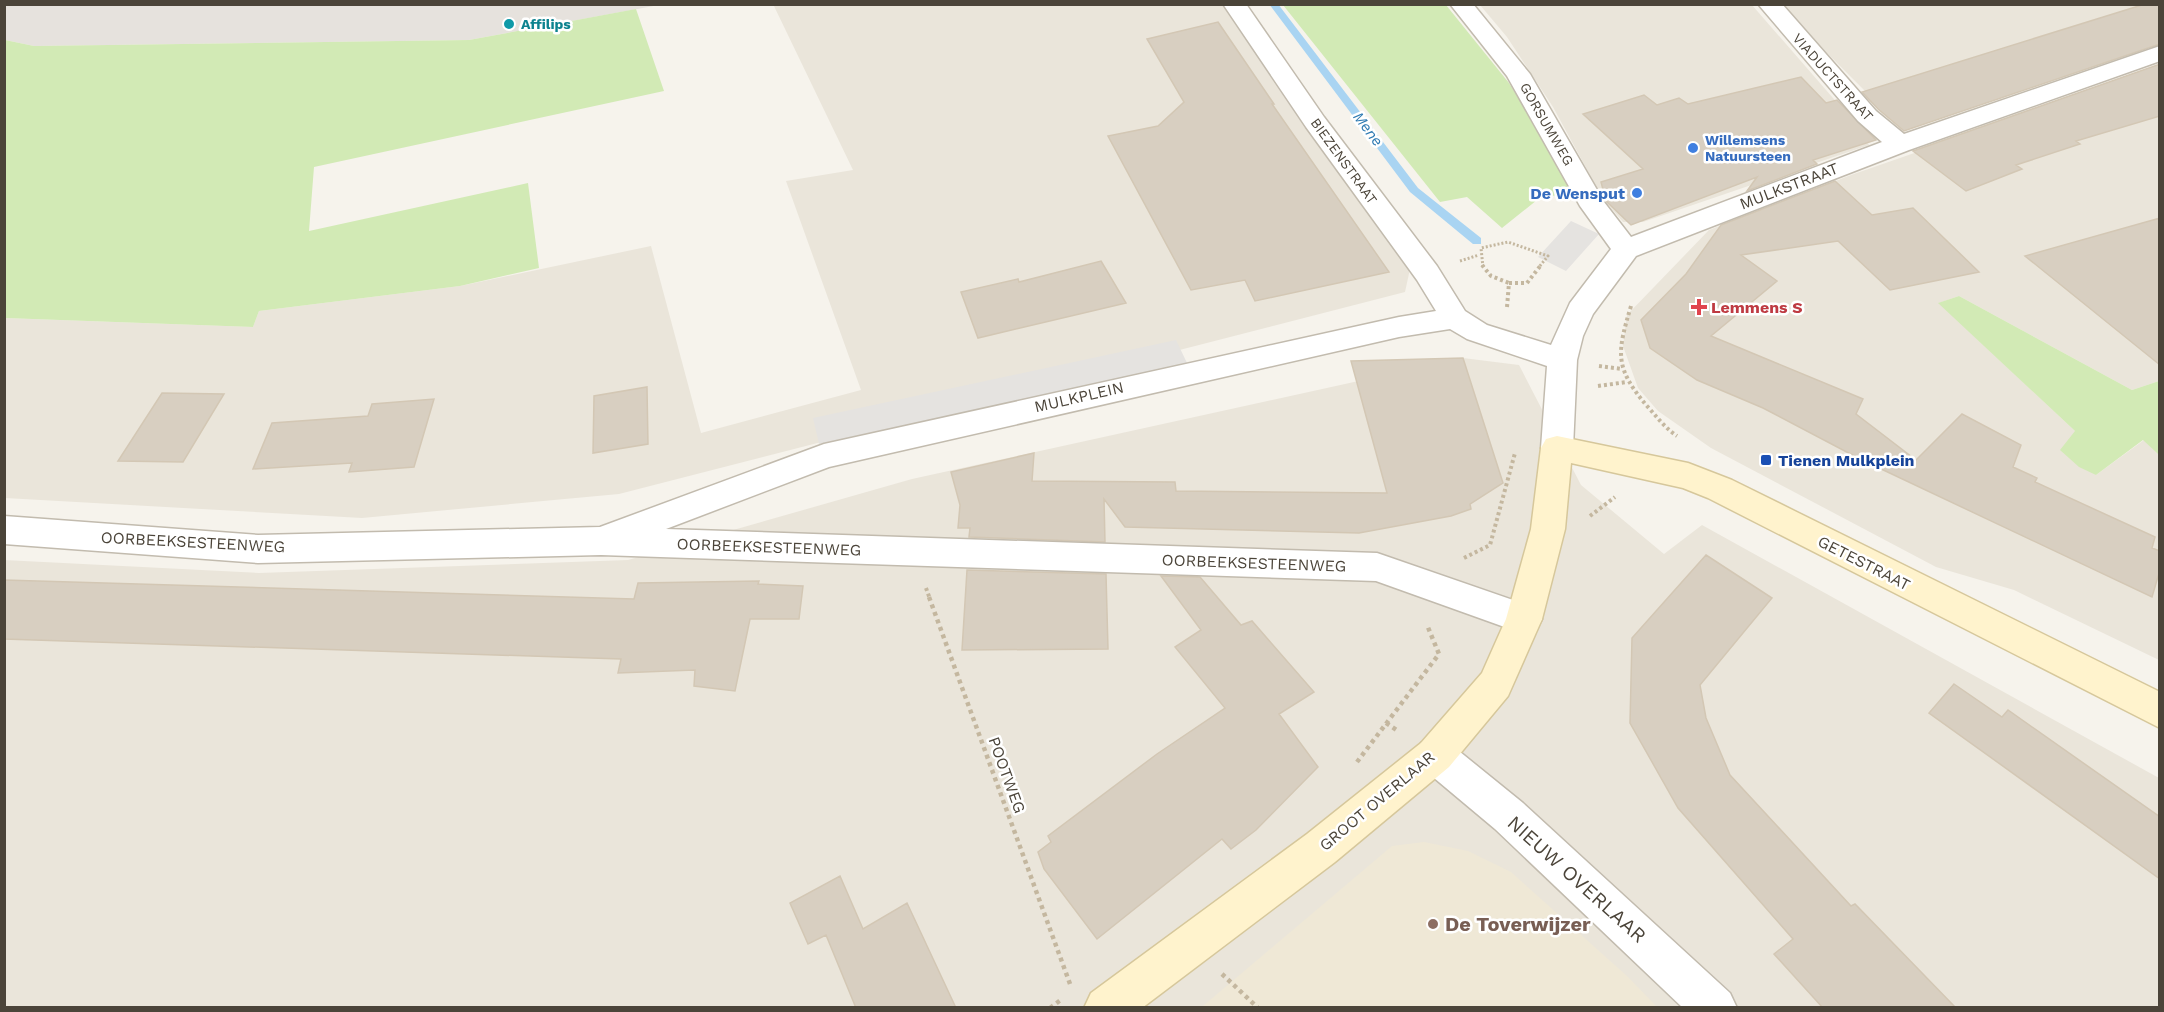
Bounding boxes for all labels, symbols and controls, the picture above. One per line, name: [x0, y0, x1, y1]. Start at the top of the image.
place label: Affilips: [521, 16, 571, 32]
marker: Affilips: [502, 17, 516, 31]
street label: VIADUCTSTRAAT: [1790, 30, 1877, 124]
street label: GORSUMWEG: [1517, 80, 1577, 168]
water label: Mene: [1349, 108, 1387, 150]
street label: BIEZENSTRAAT: [1307, 115, 1381, 207]
place label: Willemsens Natuursteen: [1705, 132, 1791, 164]
marker: Willemsens Natuursteen: [1686, 141, 1700, 155]
street label: MULKSTRAAT: [1737, 158, 1841, 214]
place label: De Wensput: [1530, 184, 1625, 203]
marker: De Wensput: [1630, 186, 1644, 200]
place label: Lemmens S: [1711, 298, 1803, 317]
marker: Lemmens S: [1692, 300, 1706, 314]
street label: MULKPLEIN: [1032, 377, 1126, 417]
place label: Tienen Mulkplein: [1778, 451, 1915, 470]
marker: Tienen Mulkplein: [1759, 453, 1773, 467]
street label: OORBEEKSESTEENWEG: [100, 528, 286, 556]
street label: GETESTRAAT: [1815, 532, 1914, 595]
street label: OORBEEKSESTEENWEG: [676, 534, 862, 560]
street label: OORBEEKSESTEENWEG: [1161, 550, 1347, 576]
street label: POOTWEG: [984, 734, 1030, 816]
street label: GROOT OVERLAAR: [1315, 747, 1439, 855]
street label: NIEUW OVERLAAR: [1503, 810, 1651, 948]
place label: De Toverwijzer: [1445, 912, 1591, 936]
marker: De Toverwijzer: [1426, 917, 1440, 931]

